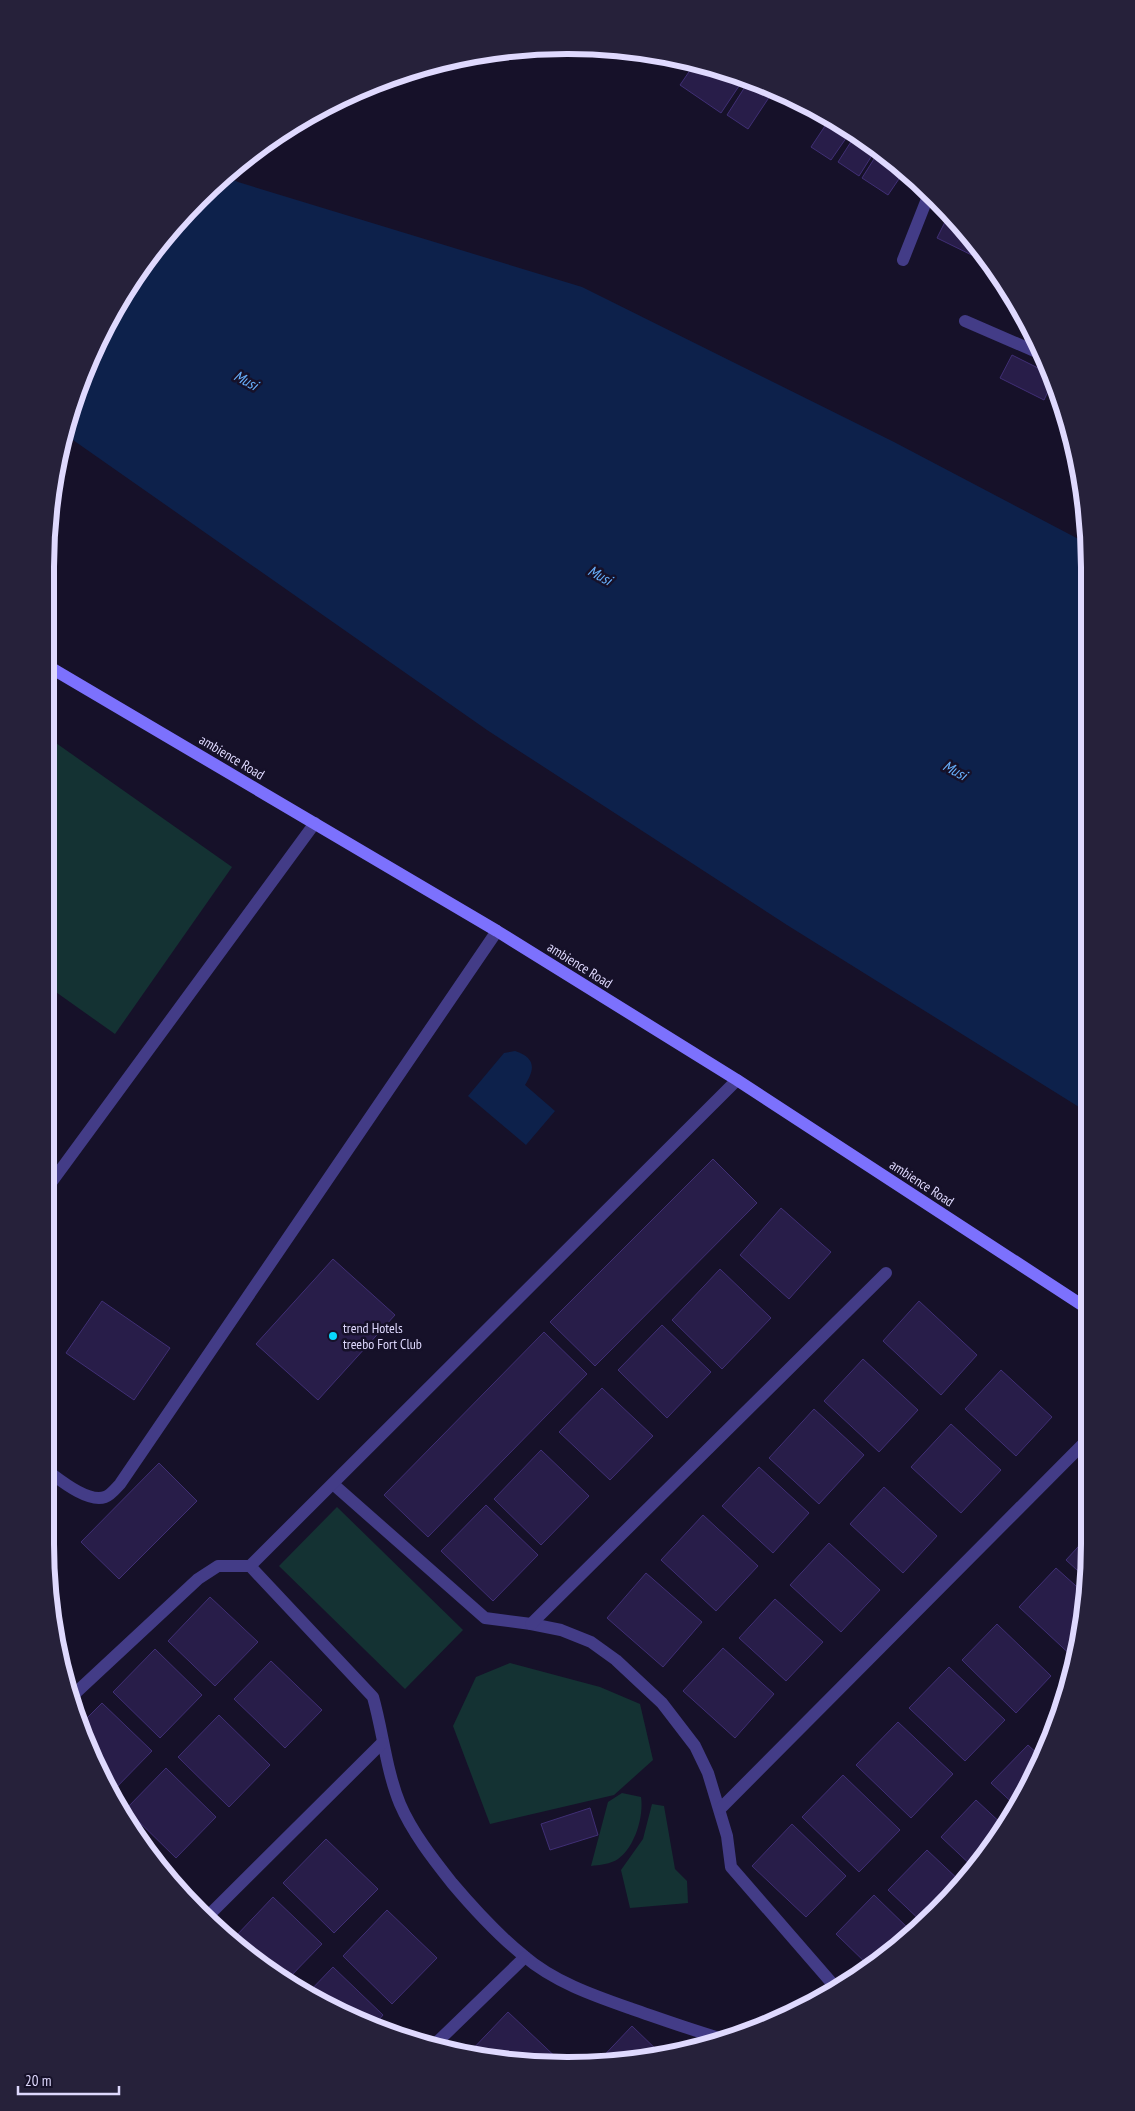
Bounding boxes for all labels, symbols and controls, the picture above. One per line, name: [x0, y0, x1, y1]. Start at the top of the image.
water label: Musi: [231, 366, 263, 395]
water label: Musi: [585, 561, 617, 590]
street label: ambience Road: [196, 730, 268, 784]
water label: Musi: [940, 756, 972, 785]
street label: ambience Road: [544, 938, 616, 992]
street label: ambience Road: [886, 1156, 958, 1210]
place label: trend Hotels treebo Fort Club: [343, 1319, 422, 1353]
marker: trend Hotels treebo Fort Club: [327, 1330, 339, 1342]
scale bar: [18, 2064, 119, 2096]
text: 20 m: [25, 2071, 51, 2090]

